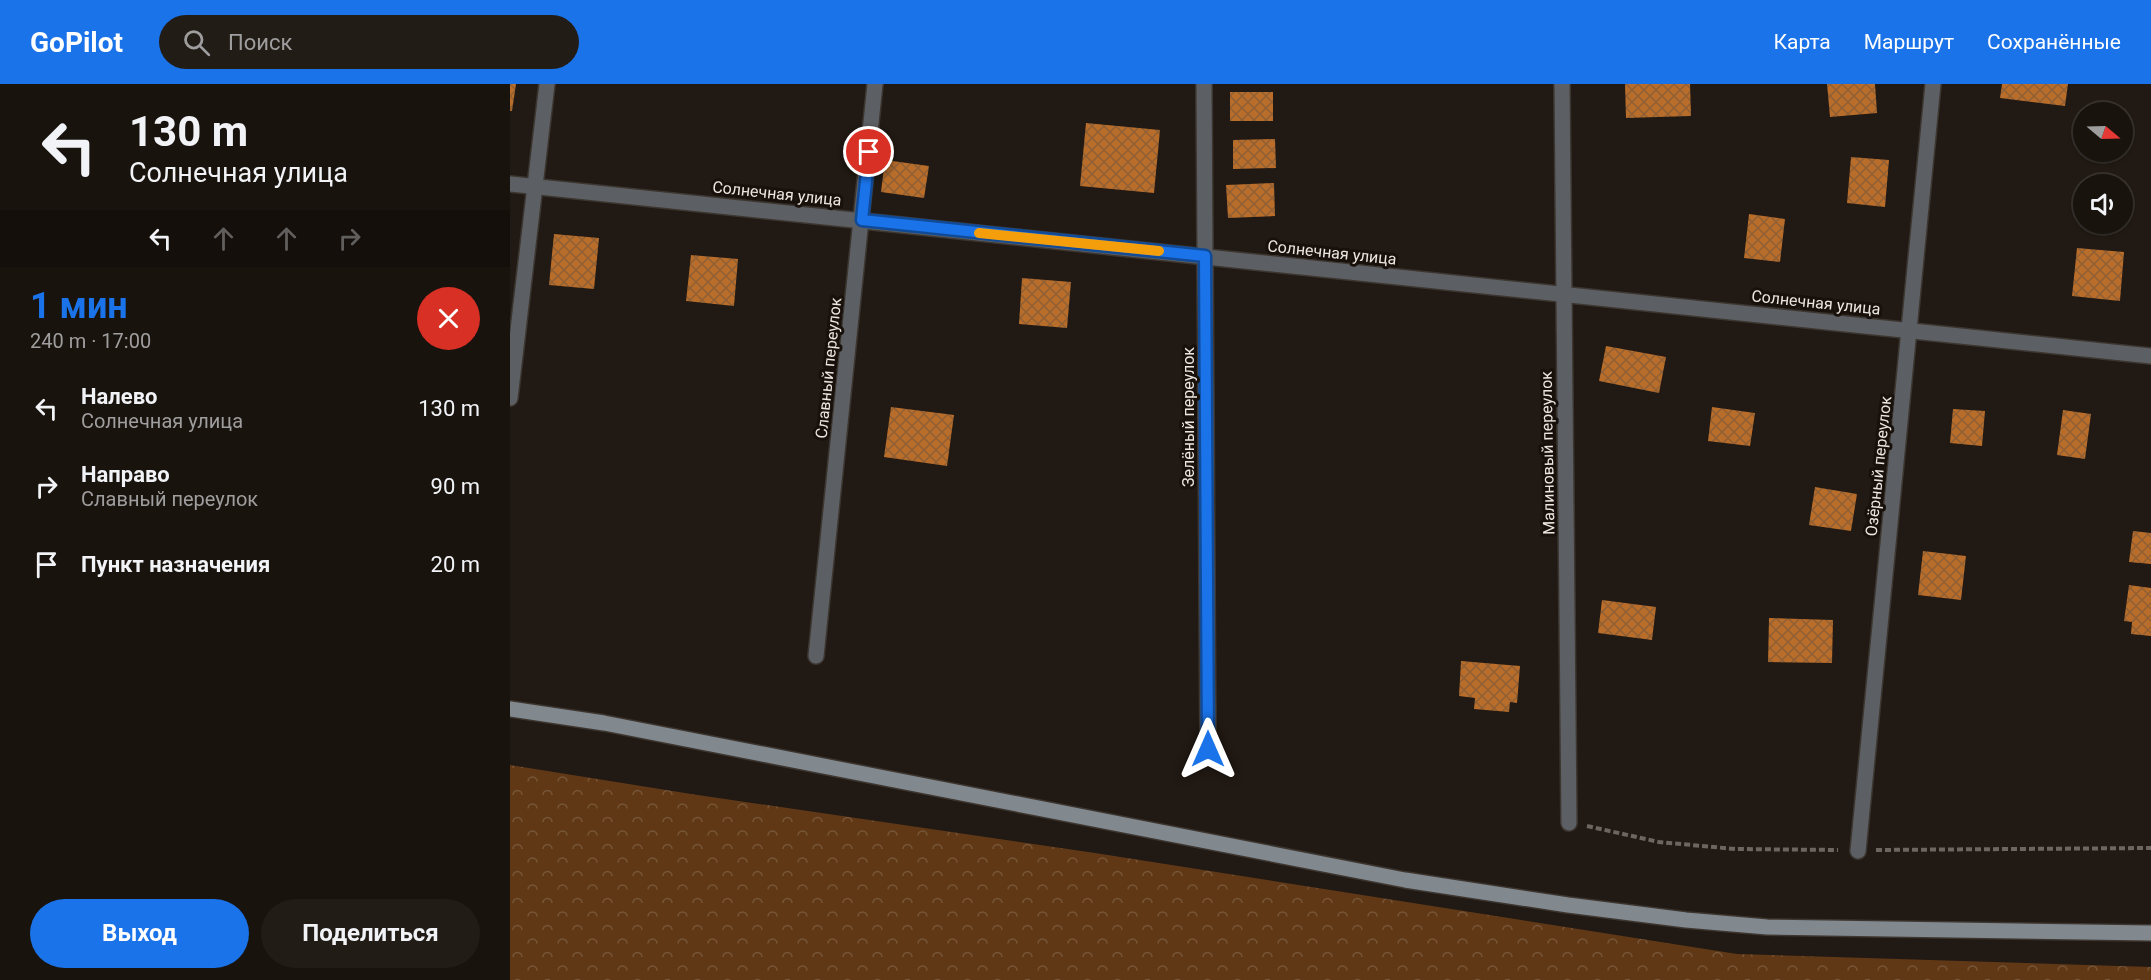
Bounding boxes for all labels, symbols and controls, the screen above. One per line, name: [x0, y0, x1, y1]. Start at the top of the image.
search box: [159, 15, 579, 69]
text: GoPilot: [30, 26, 123, 59]
icon: search: [180, 26, 213, 59]
text: Поиск: [228, 30, 292, 55]
text: Карта: [1774, 30, 1831, 54]
text: Маршрут: [1864, 30, 1954, 54]
text: Сохранённые: [1987, 30, 2121, 54]
north arrow: [2073, 102, 2133, 162]
map controls: [2073, 102, 2133, 234]
text: 130 m: [129, 107, 248, 156]
icon: left: [30, 108, 108, 186]
pin: [843, 126, 894, 177]
icon: arrive: [852, 135, 885, 168]
text: Солнечная улица: [129, 157, 348, 189]
button: sound: [2073, 174, 2133, 234]
street label: Солнечная улица: [711, 177, 842, 210]
icon: left: [144, 222, 177, 255]
icon: ahead: [207, 222, 240, 255]
icon: ahead: [270, 222, 303, 255]
icon: right: [333, 222, 366, 255]
street label: Солнечная улица: [1266, 236, 1397, 269]
text: 1 мин: [30, 285, 128, 327]
street label: Солнечная улица: [1750, 286, 1881, 319]
button: close: [417, 287, 480, 350]
street label: Славный переулок: [812, 296, 845, 440]
text: 240 m · 17:00: [30, 329, 151, 353]
street label: Зелёный переулок: [1179, 347, 1198, 487]
street label: Малиновый переулок: [1537, 371, 1558, 535]
text: Налево: [81, 384, 158, 409]
icon: left: [30, 392, 63, 425]
street label: Озёрный переулок: [1862, 395, 1895, 537]
text: 130 m: [418, 396, 480, 421]
text: Солнечная улица: [81, 409, 243, 433]
text: Направо: [81, 462, 170, 487]
icon: right: [30, 470, 63, 503]
text: 90 m: [431, 474, 480, 499]
text: Славный переулок: [81, 487, 258, 511]
icon: arrive: [30, 548, 63, 581]
text: Пункт назначения: [81, 552, 270, 577]
text: 20 m: [431, 552, 480, 577]
position arrow: [1176, 717, 1240, 781]
button: Выход: [30, 899, 249, 968]
button: Поделиться: [261, 899, 480, 968]

